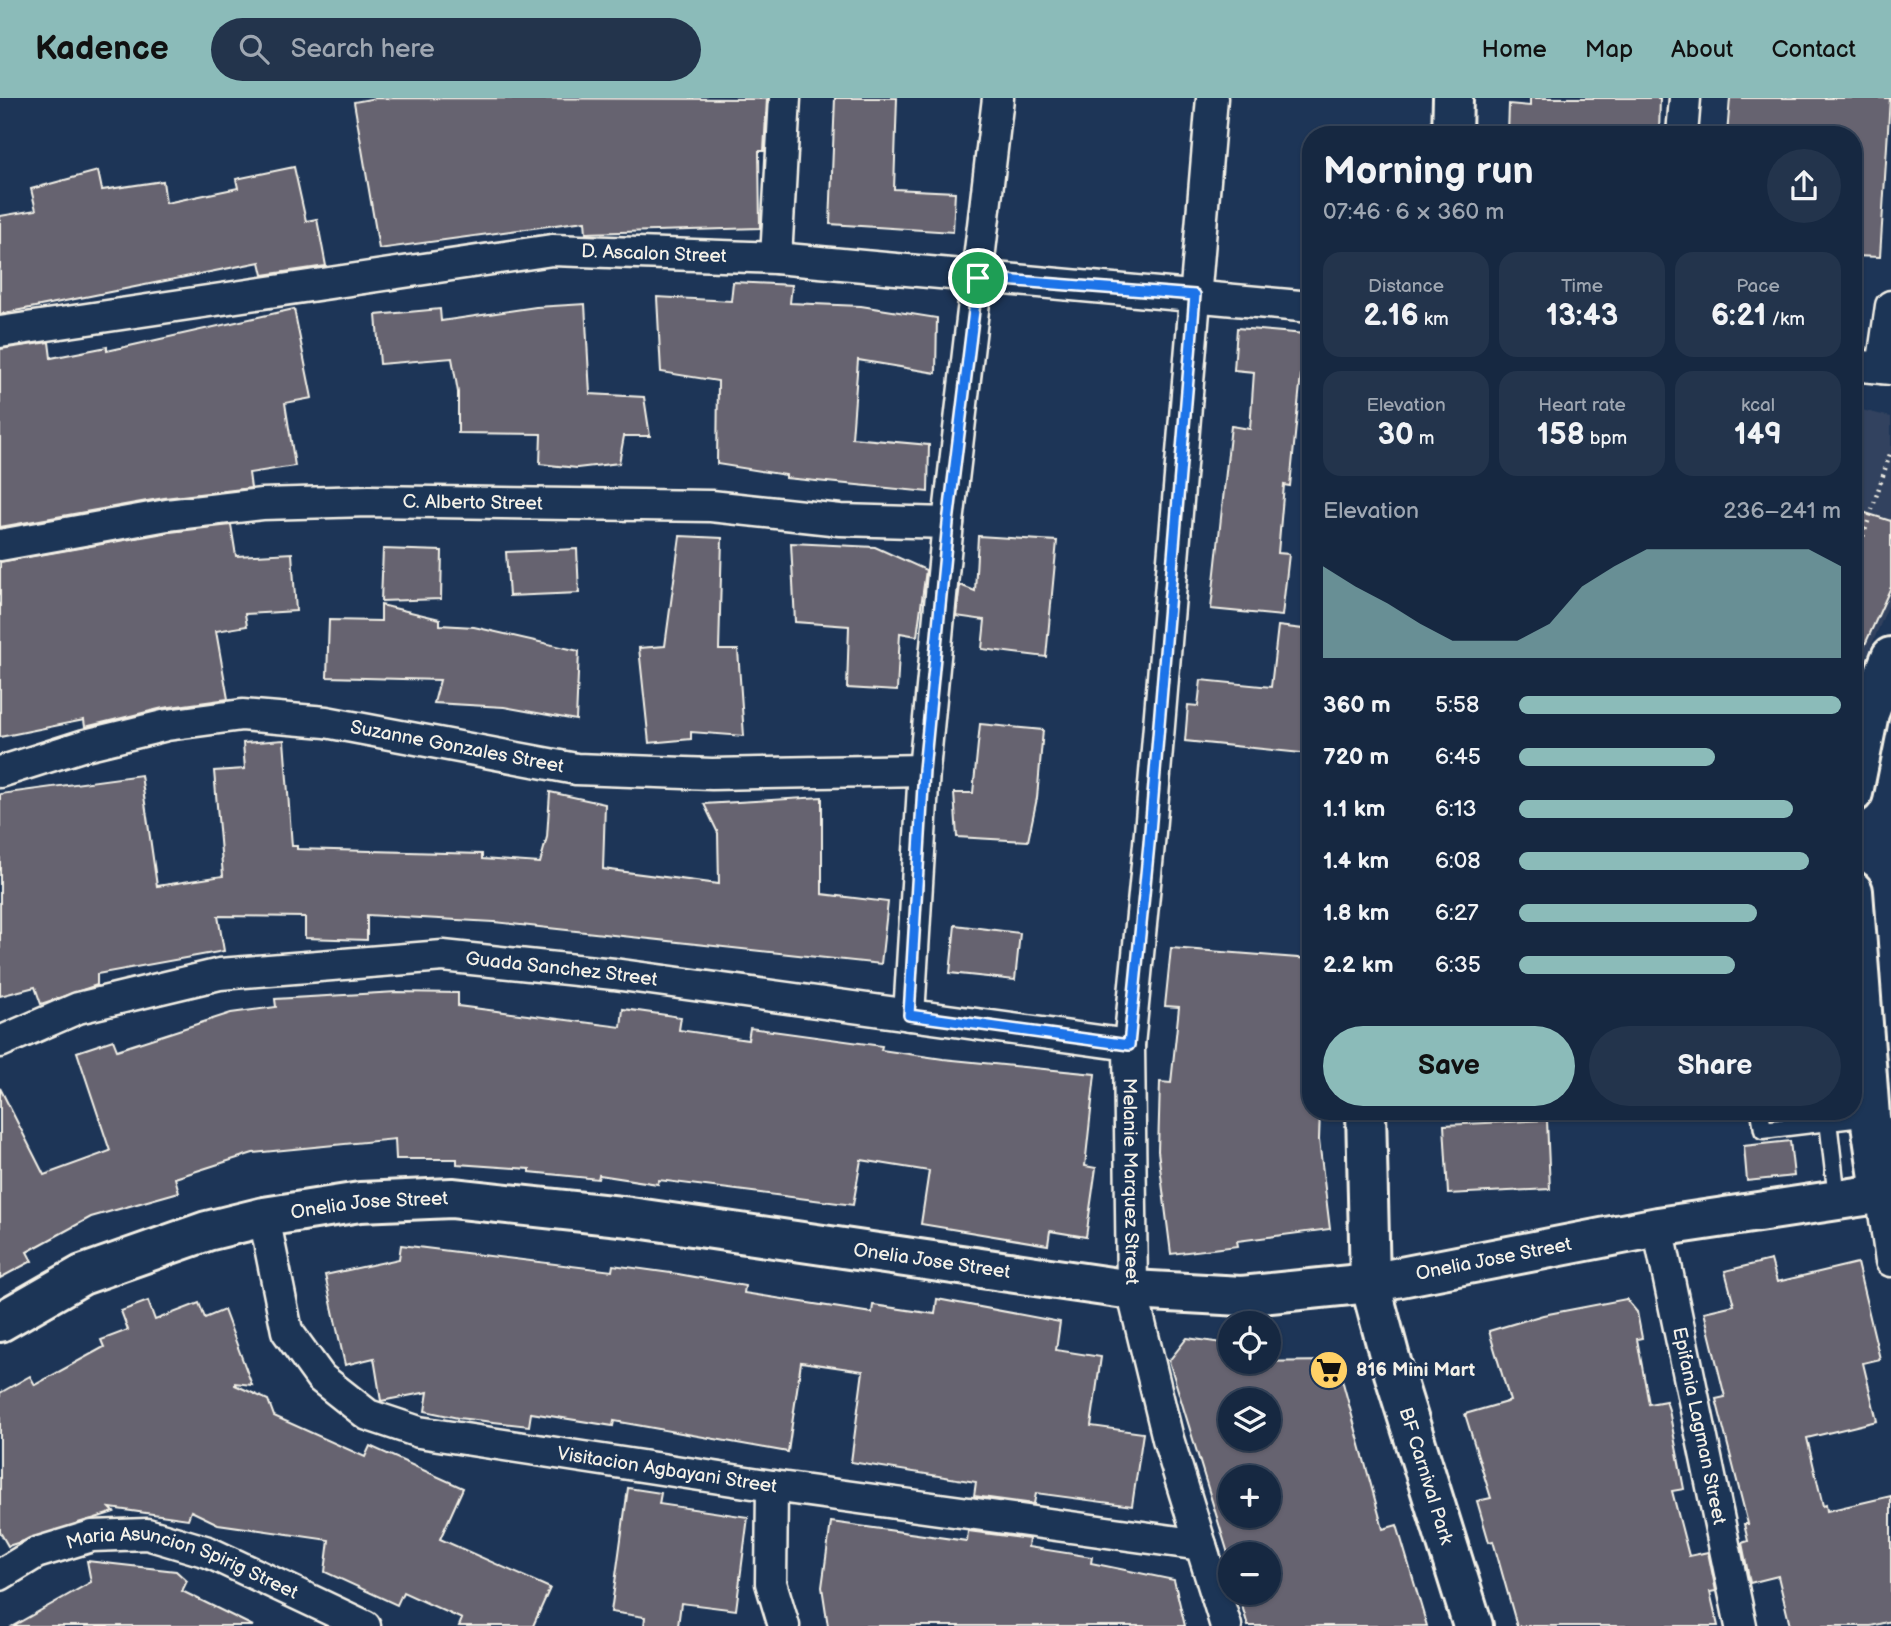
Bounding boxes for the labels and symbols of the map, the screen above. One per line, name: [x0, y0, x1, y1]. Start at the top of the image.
street label: D. Ascalon Street: [581, 240, 727, 268]
pin: [948, 248, 1008, 308]
street label: C. Alberto Street: [402, 490, 543, 515]
street label: Suzanne Gonzales Street: [349, 715, 566, 778]
street label: Guada Sanchez Street: [464, 947, 659, 991]
street label: Melanie Marquez Street: [1118, 1078, 1143, 1285]
street label: Onelia Jose Street: [289, 1187, 449, 1224]
street label: Onelia Jose Street: [1414, 1233, 1574, 1285]
street label: Onelia Jose Street: [852, 1238, 1012, 1284]
street label: Epifania Lagman Street: [1668, 1325, 1731, 1527]
supermarket icon: 816 Mini Mart: [1308, 1349, 1350, 1391]
place label: 816 Mini Mart: [1356, 1359, 1476, 1382]
street label: BF Carnival Park: [1394, 1405, 1459, 1548]
street label: Visitacion Agbayani Street: [556, 1442, 779, 1498]
street label: Maria Asuncion Spirig Street: [64, 1522, 302, 1604]

